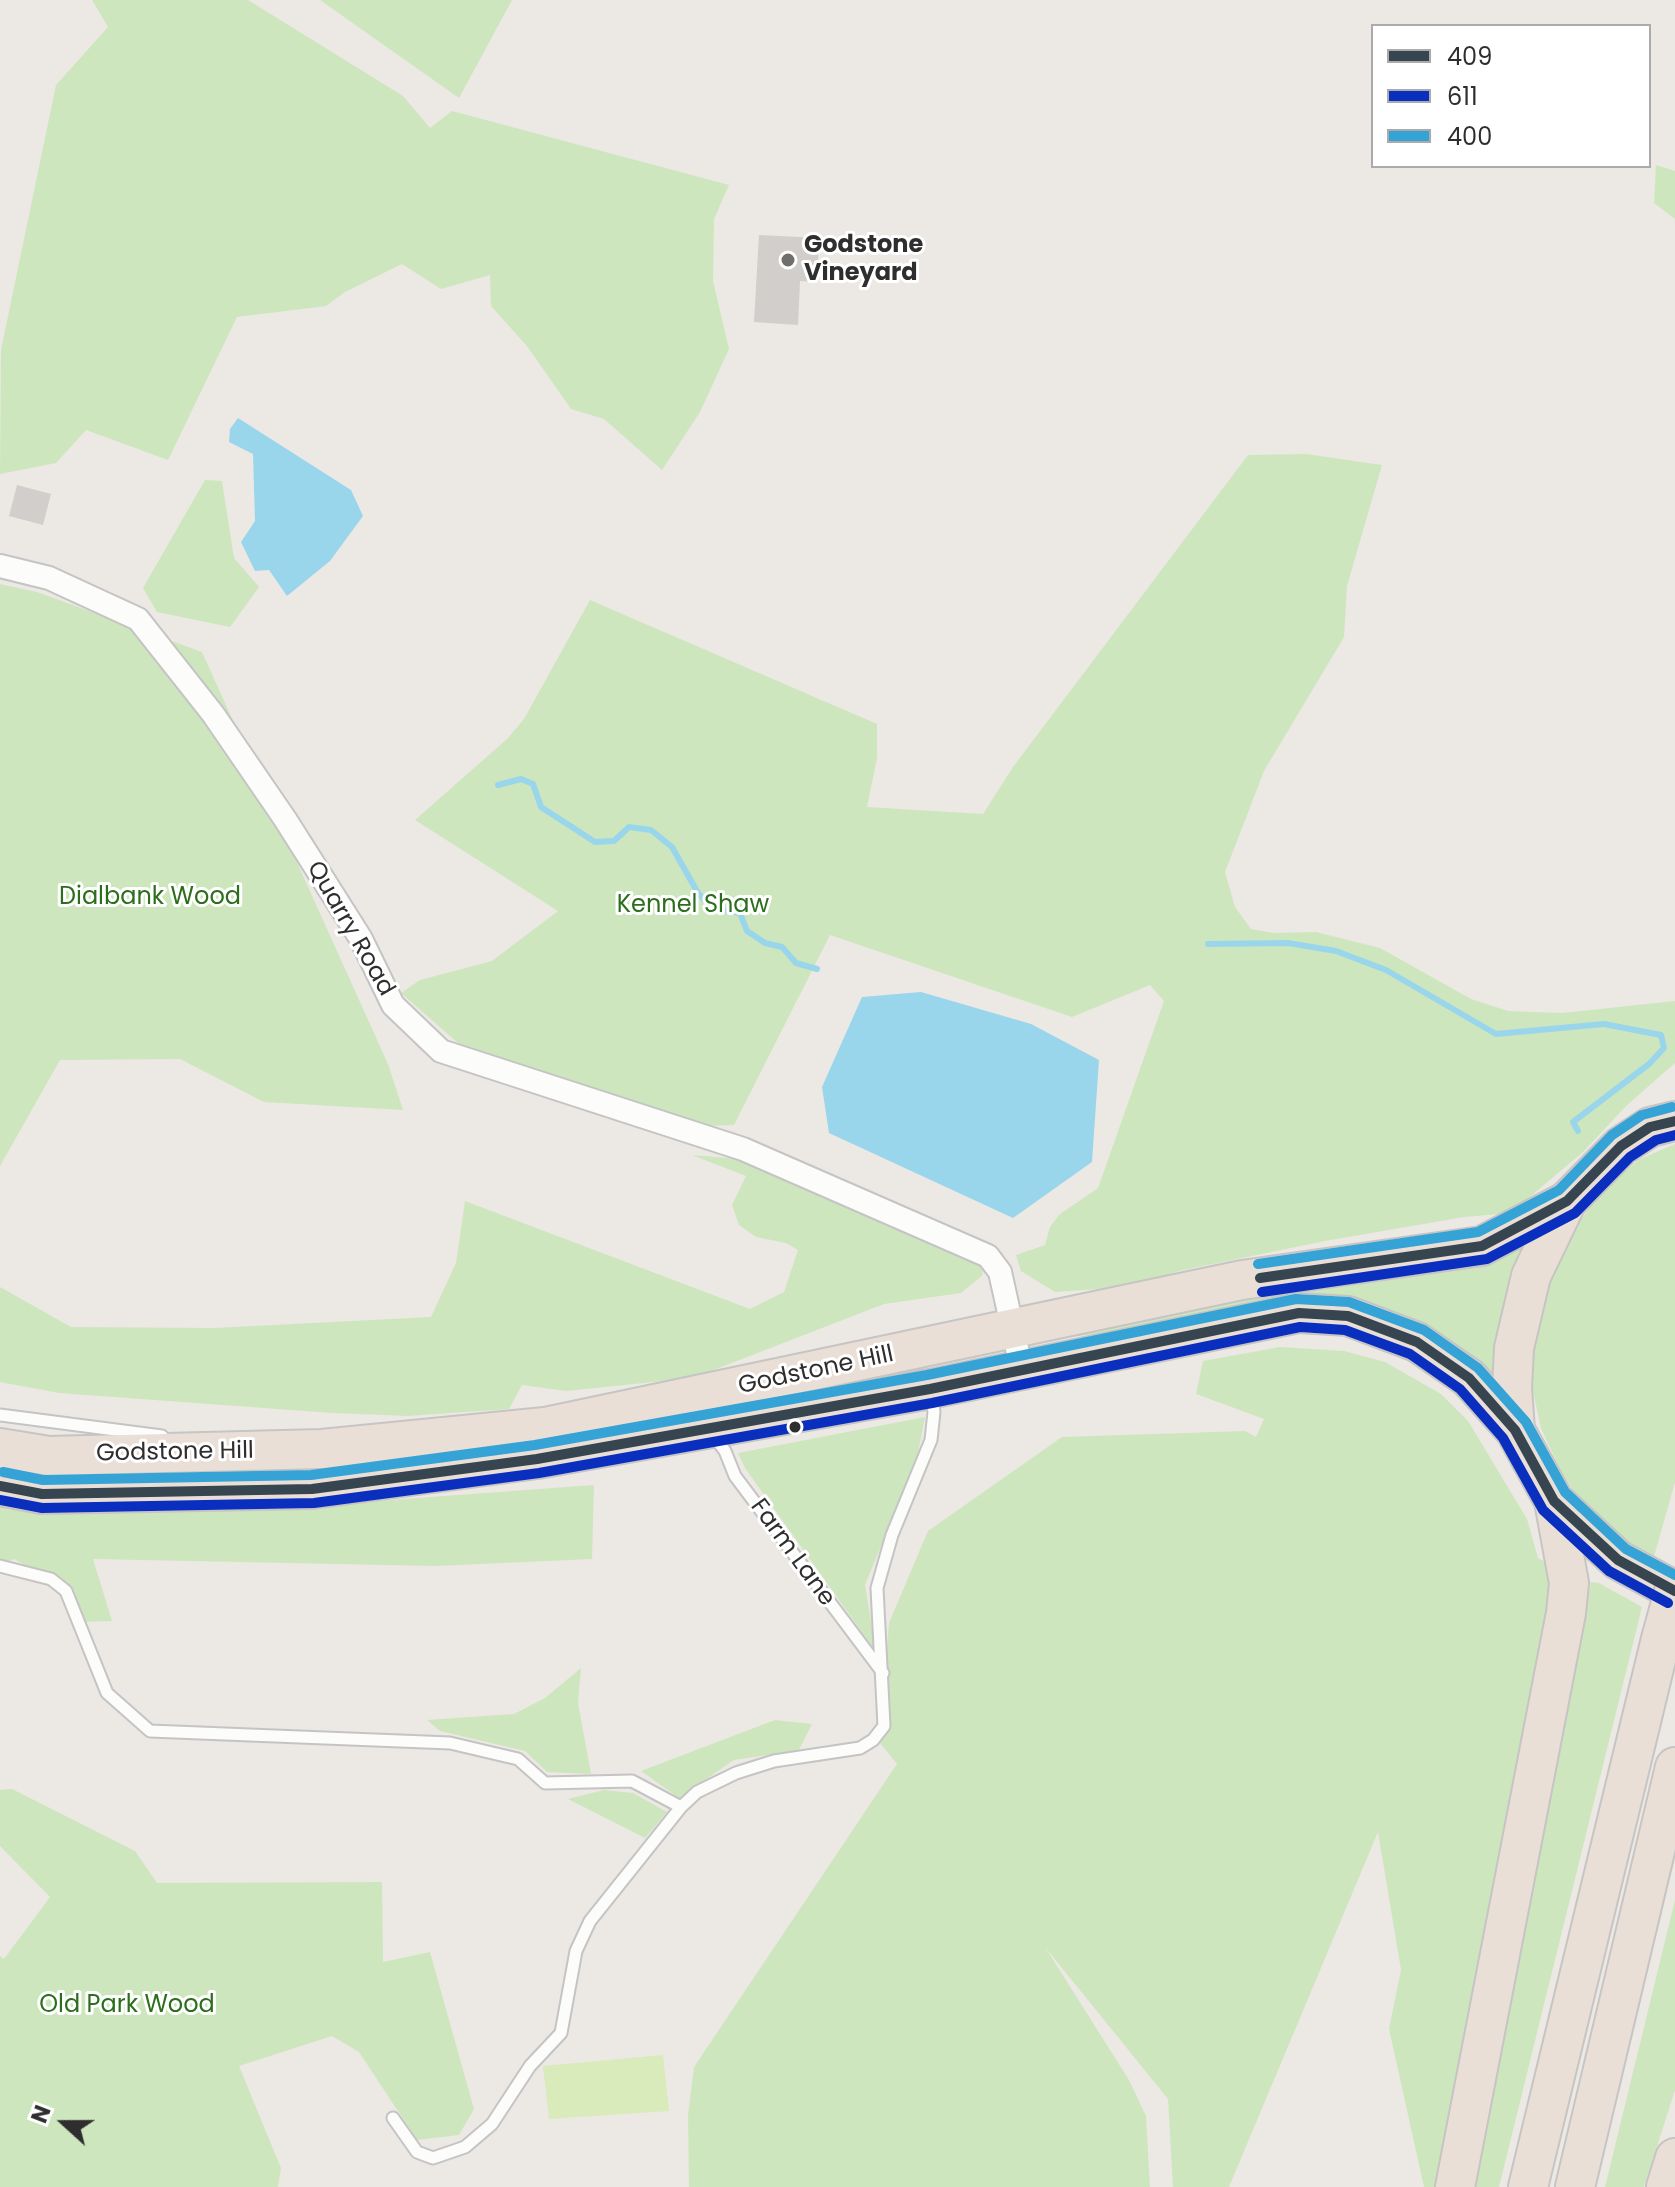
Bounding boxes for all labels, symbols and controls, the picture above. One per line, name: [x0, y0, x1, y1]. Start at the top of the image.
legend: [1371, 24, 1651, 168]
text: 409: [1447, 40, 1492, 73]
text: 611: [1447, 80, 1478, 113]
text: 400: [1447, 120, 1492, 153]
place label: Godstone Vineyard: [804, 232, 923, 288]
marker: Godstone Vineyard: [779, 251, 797, 269]
street label: Quarry Road: [300, 857, 400, 1001]
park label: Dialbank Wood: [59, 884, 241, 912]
park label: Kennel Shaw: [617, 892, 769, 920]
street label: Godstone Hill: [736, 1341, 896, 1401]
unlabelled marker: [787, 1419, 803, 1435]
street label: Godstone Hill: [96, 1437, 254, 1469]
street label: Farm Lane: [744, 1494, 840, 1612]
park label: Old Park Wood: [39, 1992, 215, 2020]
north arrow: [24, 2083, 104, 2163]
text: N: [24, 2101, 59, 2128]

